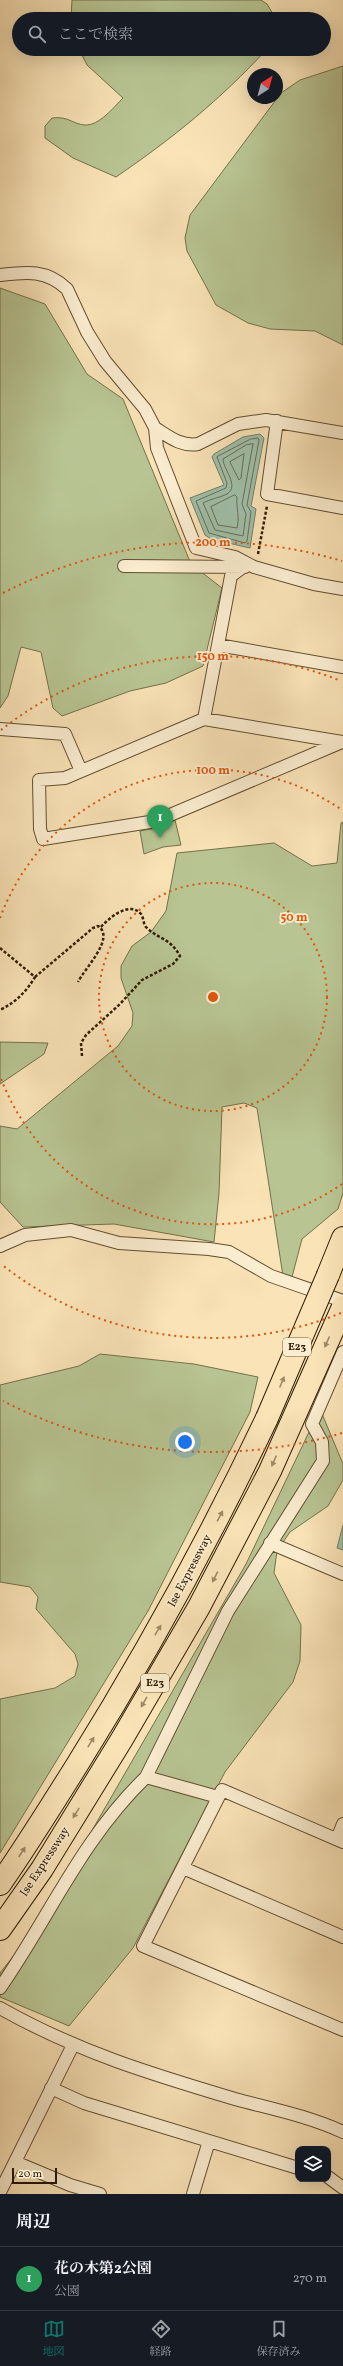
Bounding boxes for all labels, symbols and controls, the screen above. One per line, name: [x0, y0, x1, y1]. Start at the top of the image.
search box: [12, 12, 331, 56]
icon: search: [26, 23, 48, 45]
text: ここで検索: [58, 25, 133, 46]
north arrow: [247, 68, 283, 104]
text: 200 m: [195, 535, 231, 551]
text: 150 m: [197, 649, 229, 665]
text: 100 m: [196, 763, 230, 779]
pin: 1: [147, 805, 173, 838]
text: 50 m: [280, 910, 308, 926]
centre of rings: [206, 990, 220, 1004]
one-way arrow: [324, 1337, 330, 1348]
road number: E23: [283, 1338, 311, 1356]
one-way arrow: [279, 1377, 285, 1388]
your location: [175, 1432, 195, 1452]
one-way arrow: [271, 1456, 277, 1467]
one-way arrow: [216, 1510, 223, 1522]
street label: Ise Expressway: [164, 1532, 216, 1610]
one-way arrow: [212, 1571, 218, 1583]
one-way arrow: [154, 1624, 161, 1636]
road number: E23: [141, 1674, 169, 1692]
one-way arrow: [140, 1696, 147, 1708]
one-way arrow: [87, 1737, 95, 1747]
one-way arrow: [73, 1807, 80, 1819]
street label: Ise Expressway: [17, 1824, 74, 1900]
one-way arrow: [18, 1847, 26, 1857]
map controls: [295, 2146, 331, 2182]
button: layers: [295, 2146, 331, 2182]
scale bar: [12, 2166, 57, 2185]
text: 20 m: [18, 2167, 42, 2182]
text: 周辺: [16, 2211, 50, 2234]
text: 花の木第2公園: [54, 2259, 152, 2280]
text: 1: [26, 2270, 32, 2288]
text: 270 m: [293, 2270, 327, 2288]
text: 公園: [54, 2283, 80, 2301]
tab: 地図: [43, 2318, 65, 2360]
tab: 経路: [150, 2318, 172, 2360]
tab: 保存済み: [257, 2318, 301, 2360]

